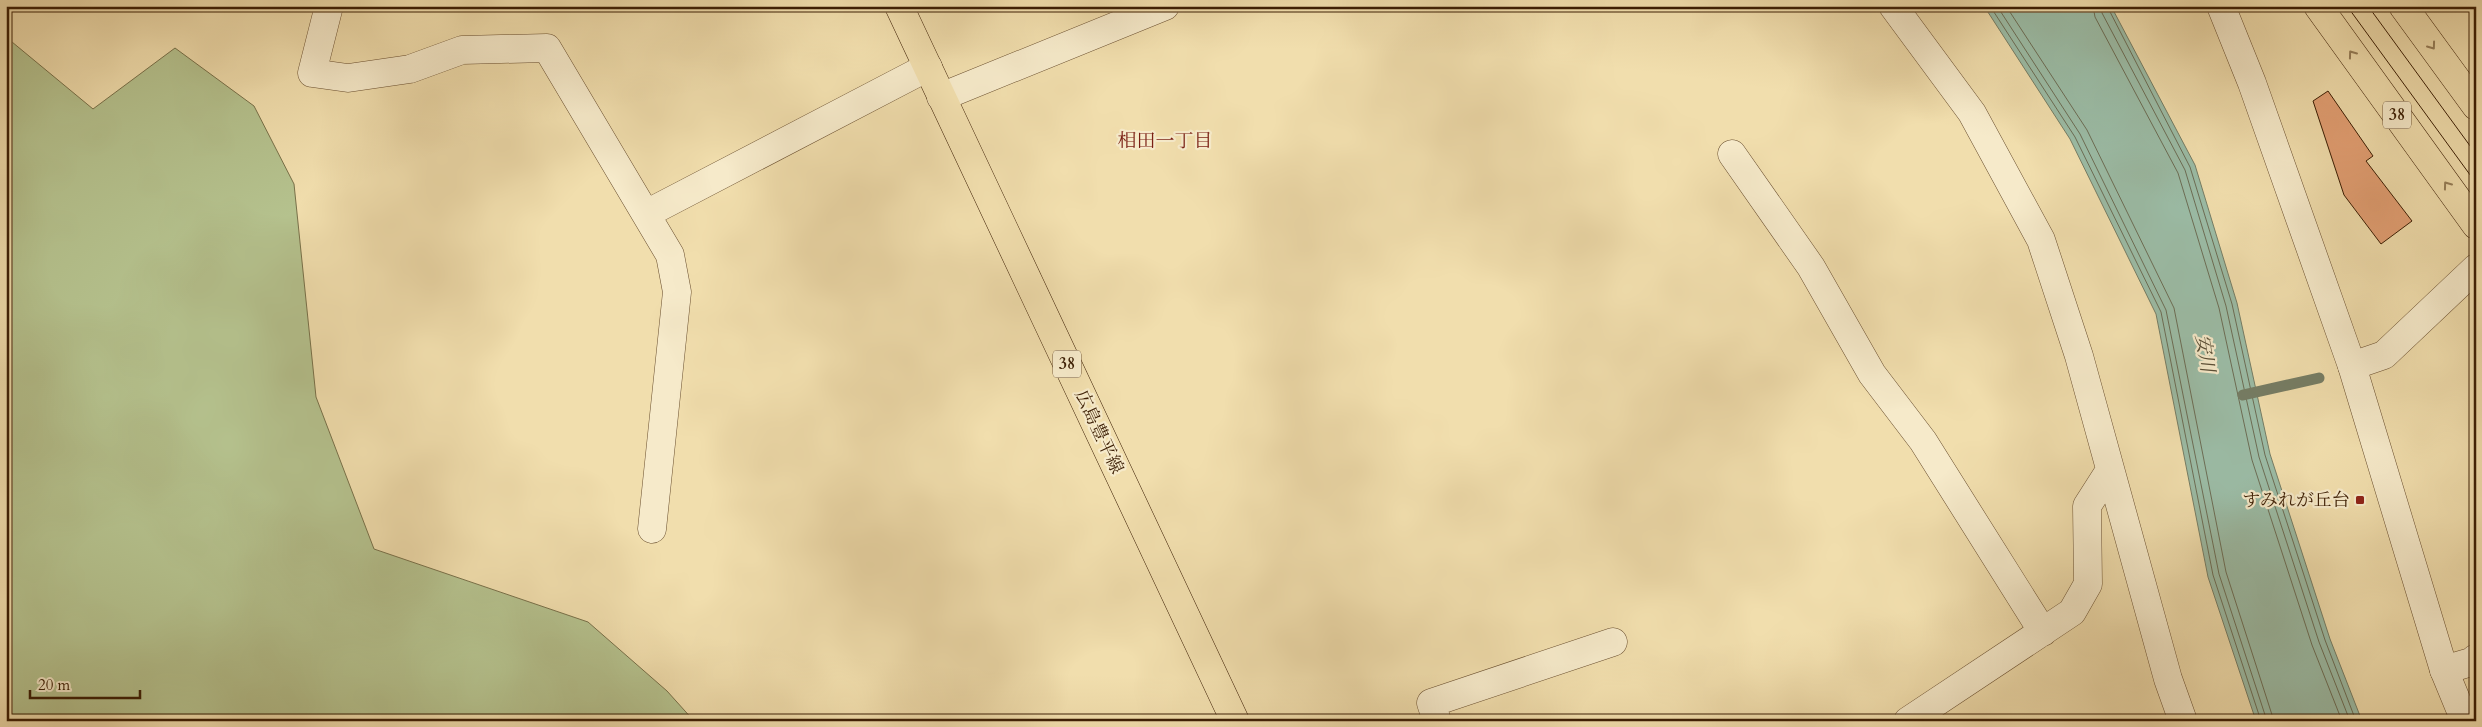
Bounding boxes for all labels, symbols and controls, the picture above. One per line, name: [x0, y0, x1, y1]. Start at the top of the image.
one-way arrow: [2426, 40, 2435, 50]
one-way arrow: [2349, 50, 2358, 59]
road number: 38: [2383, 102, 2411, 128]
district label: 相田一丁目: [1117, 128, 1213, 154]
one-way arrow: [2444, 181, 2453, 191]
water label: 安川: [2189, 332, 2221, 376]
road number: 38: [1053, 350, 1081, 378]
street label: 広島豊平線: [1069, 386, 1129, 478]
place label: すみれが丘台: [2242, 488, 2350, 513]
marker: すみれが丘台: [2354, 494, 2366, 506]
scale bar: [30, 667, 140, 699]
text: 20 m: [38, 675, 70, 695]

